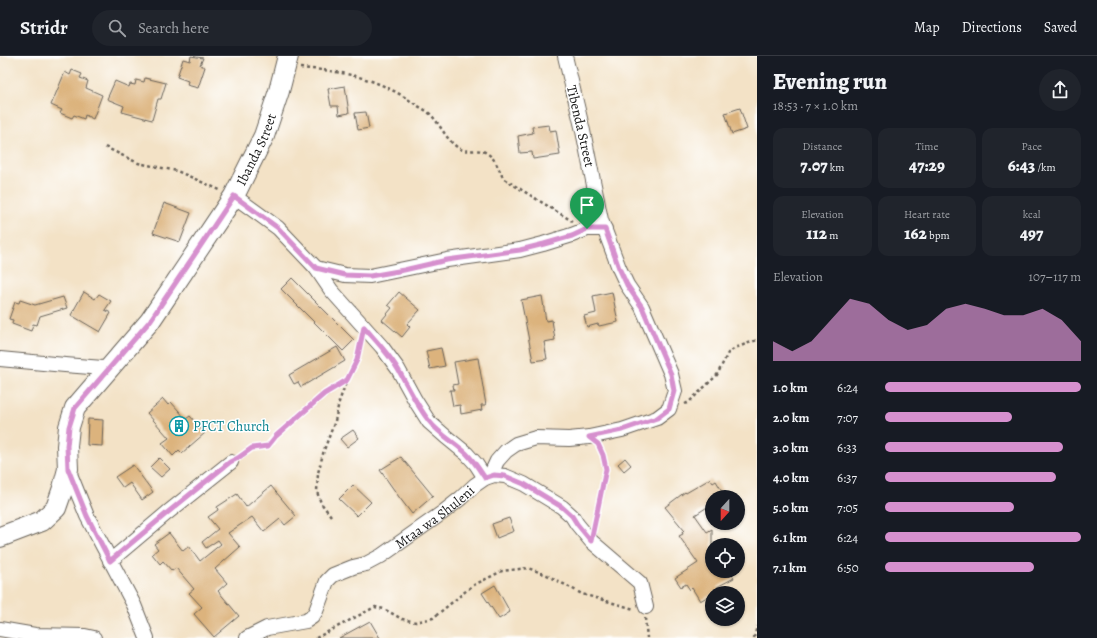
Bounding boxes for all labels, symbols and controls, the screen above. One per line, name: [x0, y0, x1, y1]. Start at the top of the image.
search box: [92, 10, 372, 46]
text: Stridr: [20, 15, 68, 41]
icon: search: [106, 17, 128, 39]
text: Search here: [138, 18, 209, 38]
text: Map: [914, 18, 940, 37]
text: Directions: [962, 18, 1022, 37]
text: Saved: [1044, 18, 1077, 37]
text: Evening run: [773, 67, 887, 97]
button: share: [1039, 69, 1081, 111]
street label: Tibenda Street: [562, 83, 599, 169]
text: 18:53 · 7 × 1.0 km: [773, 97, 858, 114]
street label: Ibanda Street: [232, 111, 281, 189]
text: Distance: [803, 139, 842, 154]
text: Time: [916, 139, 938, 154]
text: Pace: [1021, 139, 1042, 154]
text: 7.07: [800, 154, 828, 177]
text: 47:29: [909, 154, 945, 177]
text: 6:43: [1008, 154, 1035, 177]
text: km: [828, 160, 844, 175]
text: /km: [1035, 160, 1056, 175]
pin: [570, 188, 604, 229]
icon: arrive: [576, 194, 598, 216]
text: Elevation: [801, 207, 843, 222]
text: Heart rate: [904, 207, 950, 222]
text: kcal: [1023, 207, 1040, 222]
text: 112: [806, 222, 827, 245]
text: 162: [904, 222, 927, 245]
text: 497: [1020, 222, 1043, 245]
text: m: [827, 228, 838, 243]
text: bpm: [927, 228, 950, 243]
text: Elevation: [773, 268, 823, 285]
text: 107–117 m: [1029, 268, 1081, 285]
text: 1.0 km: [773, 379, 808, 396]
text: 6:24: [837, 379, 858, 396]
text: 2.0 km: [773, 409, 809, 426]
text: 7:07: [837, 409, 858, 426]
building icon: PFCT Church: [168, 415, 190, 437]
place label: PFCT Church: [193, 417, 270, 436]
text: 3.0 km: [773, 439, 809, 456]
text: 6:33: [837, 439, 857, 456]
text: 4.0 km: [773, 469, 809, 486]
text: 6:37: [837, 469, 857, 486]
street label: Mtaa wa Shuleni: [391, 481, 479, 553]
north arrow: [705, 490, 745, 530]
map controls: [705, 490, 745, 626]
text: 5.0 km: [773, 499, 809, 516]
text: 7:05: [837, 499, 858, 516]
text: 6.1 km: [773, 529, 807, 546]
text: 6:24: [837, 529, 858, 546]
button: locate: [705, 538, 745, 578]
text: 7.1 km: [773, 559, 807, 576]
text: 6:50: [837, 559, 859, 576]
button: layers: [705, 586, 745, 626]

